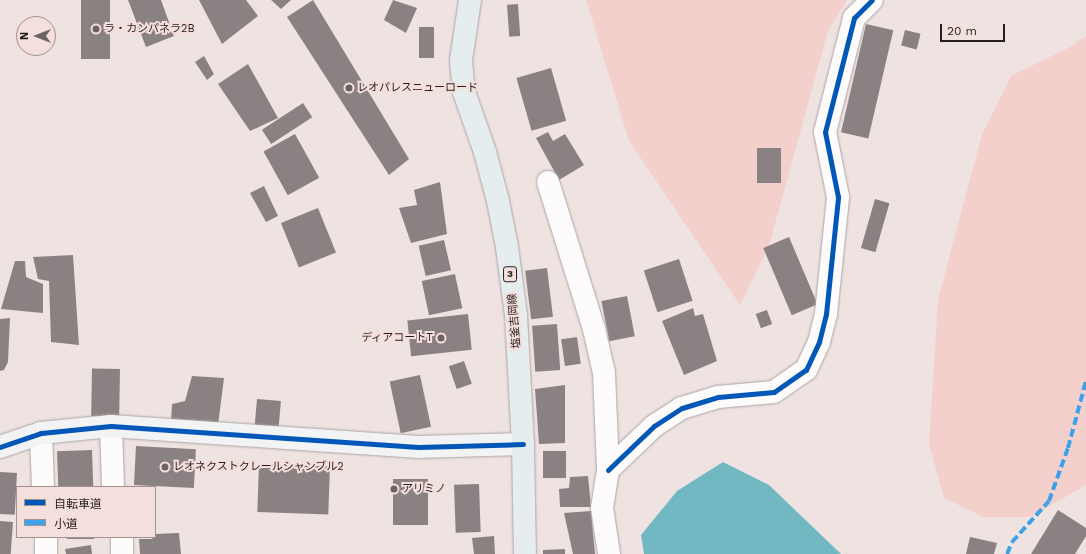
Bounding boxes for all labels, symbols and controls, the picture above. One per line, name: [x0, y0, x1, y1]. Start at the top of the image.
north arrow: [16, 16, 56, 56]
scale bar: [942, 16, 1007, 42]
place label: ラ・カンパネラ2B: [104, 22, 195, 36]
marker: ラ・カンパネラ2B: [91, 24, 101, 34]
text: 20 m: [947, 24, 977, 38]
text: N: [18, 32, 31, 40]
place label: レオパレスニューロード: [357, 81, 478, 95]
marker: レオパレスニューロード: [344, 83, 354, 93]
road number: 3: [503, 266, 517, 282]
street label: 塩釜吉岡線: [506, 293, 524, 349]
place label: ディアコートT: [360, 331, 433, 345]
marker: ディアコートT: [436, 333, 446, 343]
place label: レオネクストクレールシャンブル2: [173, 460, 344, 474]
marker: レオネクストクレールシャンブル2: [160, 462, 170, 472]
place label: アリミノ: [402, 482, 446, 496]
marker: アリミノ: [389, 484, 399, 494]
legend: [16, 486, 156, 538]
text: 自転車道: [54, 497, 102, 511]
text: 小道: [54, 517, 78, 531]

